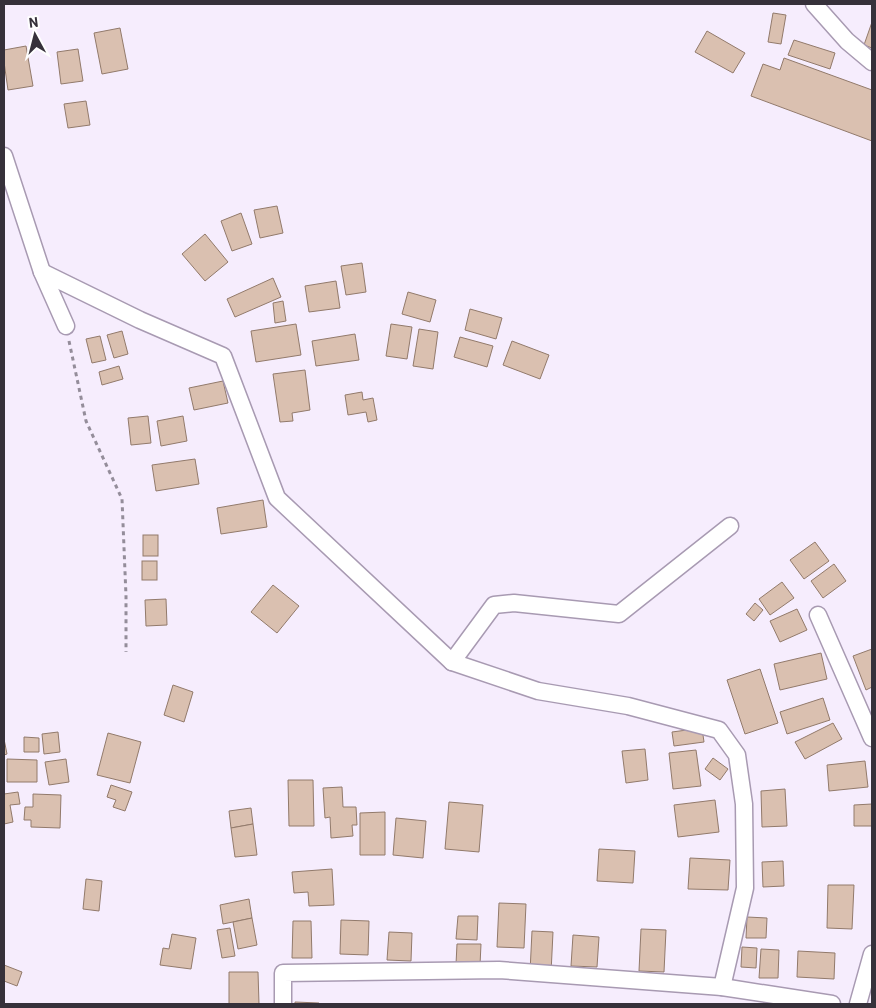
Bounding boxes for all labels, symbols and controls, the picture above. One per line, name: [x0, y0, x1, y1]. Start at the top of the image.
north arrow: [10, 10, 60, 60]
text: N: [28, 13, 39, 31]

